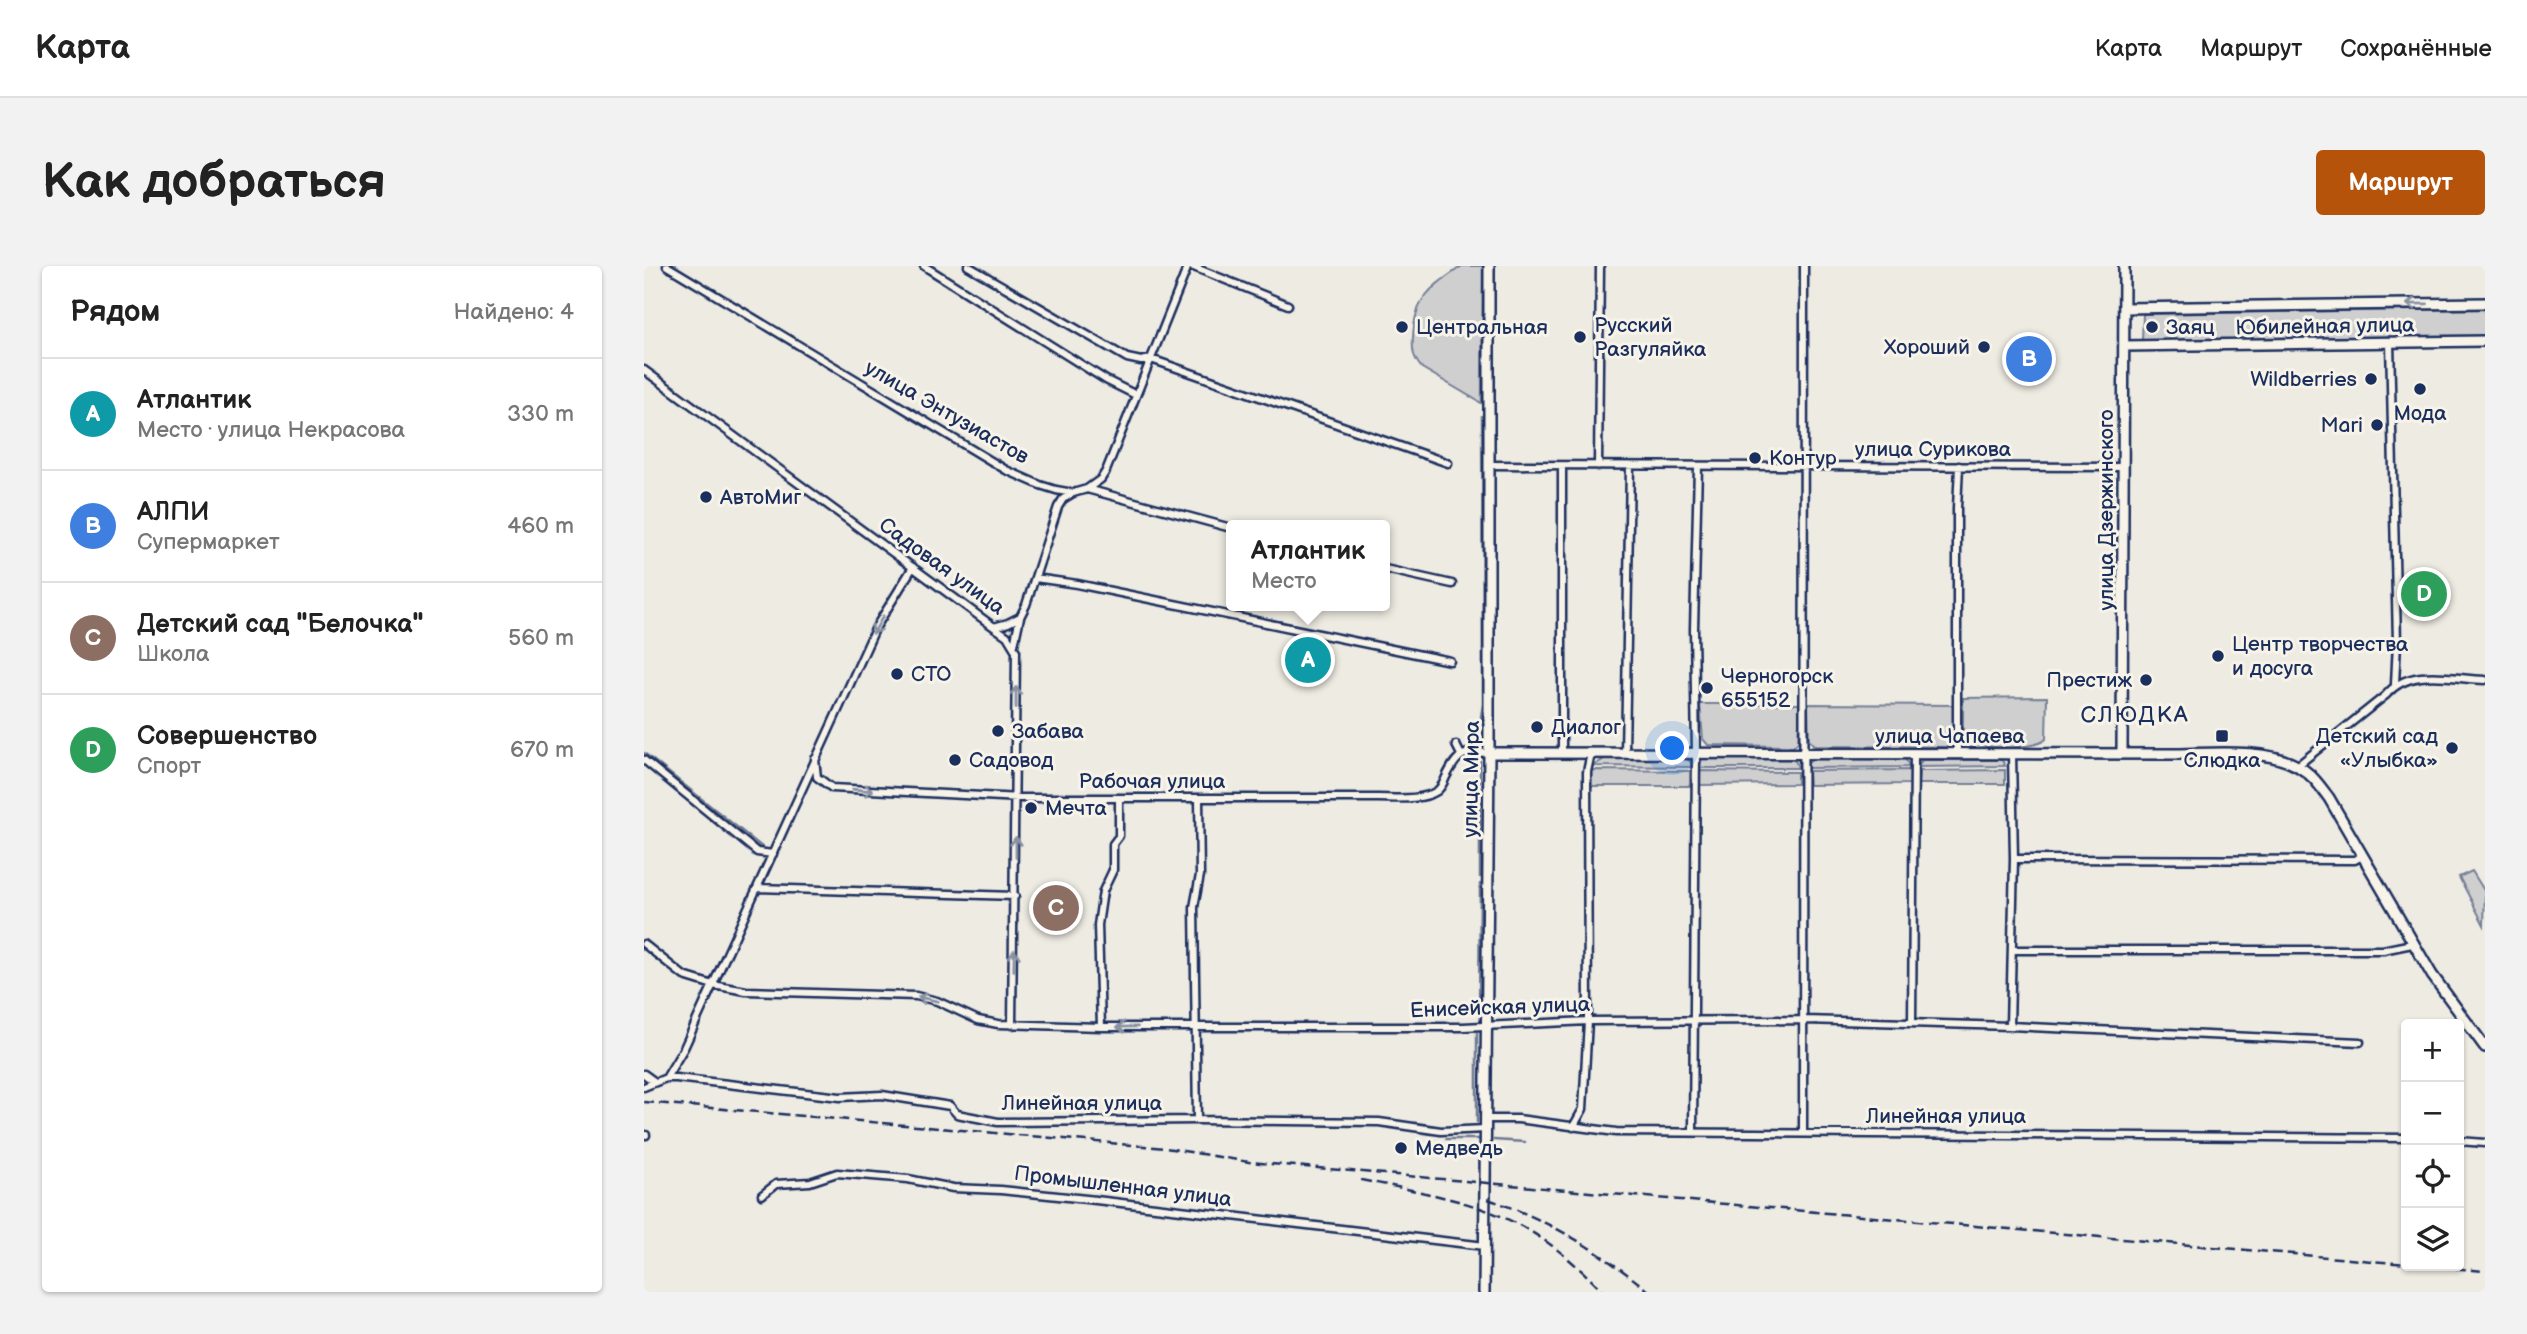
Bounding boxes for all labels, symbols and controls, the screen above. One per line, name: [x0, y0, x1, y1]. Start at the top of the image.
text: Карта: [35, 28, 130, 68]
text: Карта: [2095, 34, 2162, 63]
text: Маршрут: [2200, 34, 2302, 63]
text: Сохранённые: [2340, 34, 2492, 63]
button: Маршрут: [2316, 150, 2485, 215]
text: Как добраться: [42, 153, 386, 212]
text: Рядом: [70, 294, 160, 330]
text: Найдено: 4: [454, 298, 574, 326]
one-way arrow: [2406, 298, 2429, 311]
street label: Юбилейная улица: [2235, 312, 2415, 341]
place label: Русский Разгуляйка: [1594, 313, 1707, 362]
place label: Центральная: [1416, 315, 1548, 340]
place label: Заяц: [2166, 315, 2215, 340]
marker: Центральная: [1394, 319, 1410, 335]
marker: Заяц: [2144, 319, 2160, 335]
marker: Русский Разгуляйка: [1572, 329, 1588, 345]
pin: B: [2006, 333, 2052, 385]
place label: Хороший: [1884, 335, 1970, 360]
marker: Хороший: [1976, 339, 1992, 355]
street label: улица Энтузиастов: [860, 355, 1033, 470]
place label: Wildberries: [2250, 367, 2357, 392]
marker: Wildberries: [2363, 371, 2379, 387]
marker: Мода: [2412, 381, 2428, 397]
text: Атлантик: [137, 385, 251, 416]
text: A: [86, 400, 100, 428]
text: 330 m: [507, 400, 574, 428]
place label: Мода: [2393, 401, 2447, 426]
street label: улица Дзержинского: [2094, 410, 2119, 610]
place label: Mari: [2320, 413, 2363, 438]
text: Место · улица Некрасова: [137, 416, 405, 444]
marker: Mari: [2369, 417, 2385, 433]
street label: улица Сурикова: [1855, 437, 2012, 462]
place label: Контур: [1769, 446, 1837, 471]
marker: Контур: [1747, 450, 1763, 466]
place label: АвтоМиг: [719, 485, 802, 510]
marker: АвтоМиг: [698, 489, 714, 505]
text: АЛПИ: [137, 497, 209, 528]
text: B: [85, 512, 101, 540]
text: 460 m: [507, 512, 574, 540]
street label: Садовая улица: [874, 512, 1010, 621]
popup: [1226, 520, 1390, 611]
text: Супермаркет: [137, 528, 280, 556]
text: Атлантик: [1251, 536, 1365, 567]
text: Место: [1251, 567, 1316, 595]
pin: D: [2401, 568, 2447, 620]
text: Детский сад "Белочка": [137, 609, 424, 640]
one-way arrow: [871, 615, 885, 635]
text: C: [85, 624, 101, 652]
text: 560 m: [508, 624, 574, 652]
place label: Центр творчества и досуга: [2232, 632, 2409, 681]
pin: A: [1285, 634, 1331, 686]
text: Школа: [137, 640, 210, 668]
marker: Центр творчества и досуга: [2210, 648, 2226, 664]
place label: СТО: [911, 662, 951, 687]
place label: Черногорск 655152: [1721, 664, 1833, 713]
marker: СТО: [889, 666, 905, 682]
place label: Престиж: [2046, 668, 2132, 693]
marker: Престиж: [2138, 672, 2154, 688]
marker: Черногорск 655152: [1699, 680, 1715, 696]
one-way arrow: [1009, 686, 1023, 709]
district label: СЛЮДКА: [2080, 701, 2190, 729]
place label: Диалог: [1551, 715, 1621, 740]
place label: Забава: [1012, 719, 1085, 744]
marker: Диалог: [1529, 719, 1545, 735]
street label: улица Мира: [1458, 720, 1485, 838]
text: Совершенство: [137, 721, 317, 752]
marker: Забава: [990, 723, 1006, 739]
street label: улица Чапаева: [1875, 724, 2025, 749]
place label: Детский сад «Улыбка»: [2316, 724, 2438, 773]
marker: Слюдка: [2214, 728, 2230, 744]
your location: [1655, 731, 1689, 765]
text: D: [85, 736, 101, 764]
text: 670 m: [510, 736, 574, 764]
marker: Детский сад «Улыбка»: [2444, 740, 2460, 756]
place label: Садовод: [969, 748, 1054, 773]
place label: Слюдка: [2183, 748, 2261, 773]
text: Спорт: [137, 752, 201, 780]
marker: Садовод: [947, 752, 963, 768]
street label: Рабочая улица: [1079, 769, 1226, 794]
one-way arrow: [851, 784, 874, 797]
place label: Мечта: [1045, 796, 1107, 821]
marker: Мечта: [1023, 800, 1039, 816]
one-way arrow: [1009, 836, 1022, 859]
pin: C: [1033, 882, 1079, 934]
one-way arrow: [1007, 949, 1021, 972]
one-way arrow: [917, 992, 940, 1005]
street label: Енисейская улица: [1410, 992, 1591, 1023]
map controls: [2401, 1019, 2464, 1271]
button: +: [2401, 1019, 2464, 1082]
one-way arrow: [1116, 1020, 1139, 1034]
button: −: [2401, 1082, 2464, 1145]
street label: Линейная улица: [1001, 1091, 1163, 1116]
street label: Линейная улица: [1865, 1104, 2027, 1129]
place label: Медведь: [1415, 1136, 1503, 1161]
marker: Медведь: [1393, 1140, 1409, 1156]
button: locate: [2401, 1145, 2464, 1208]
street label: Промышленная улица: [1013, 1161, 1234, 1212]
button: layers: [2401, 1208, 2464, 1271]

